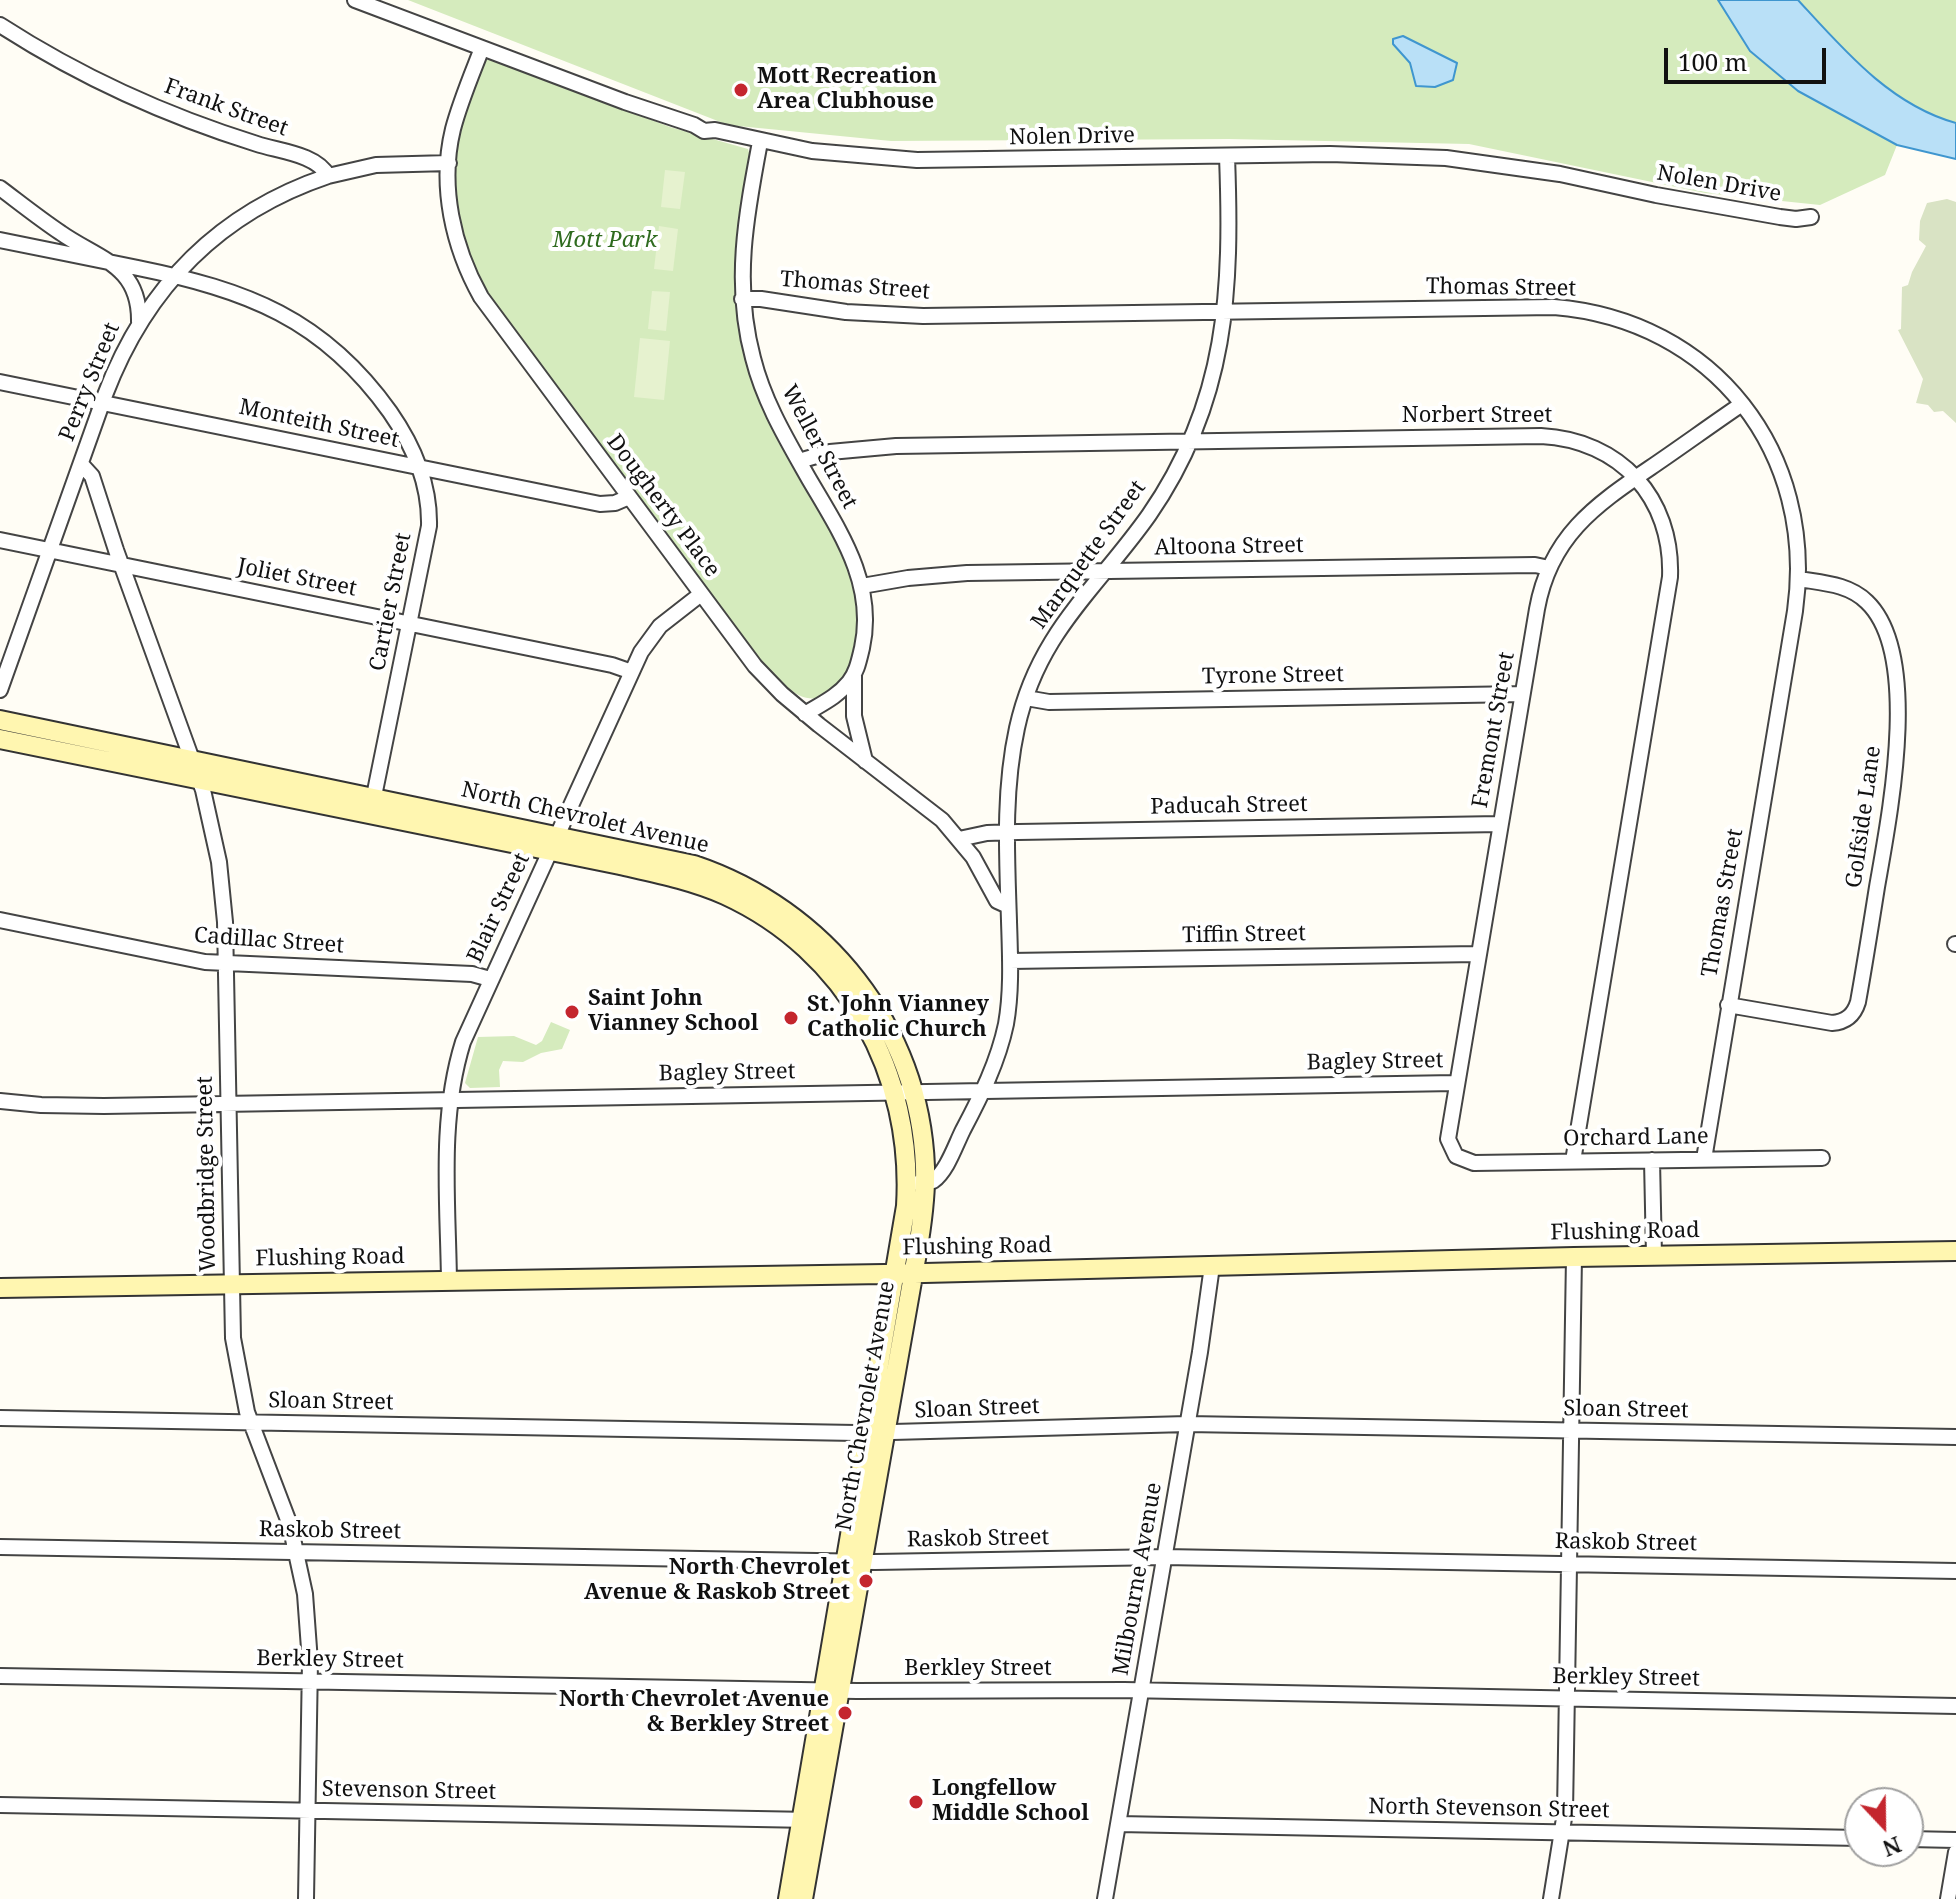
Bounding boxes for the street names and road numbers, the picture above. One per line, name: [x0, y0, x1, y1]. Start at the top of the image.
street label: Frank Street: [161, 73, 291, 143]
street label: Nolen Drive: [1009, 123, 1135, 151]
street label: Nolen Drive: [1655, 160, 1783, 208]
street label: Thomas Street: [779, 266, 931, 306]
street label: Thomas Street: [1426, 273, 1576, 303]
street label: Perry Street: [54, 319, 126, 445]
street label: Weller Street: [775, 381, 863, 513]
street label: Monteith Street: [237, 394, 401, 454]
street label: Norbert Street: [1402, 403, 1552, 429]
street label: Dougherty Place: [601, 430, 725, 582]
street label: Marquette Street: [1026, 476, 1152, 634]
street label: Cartier Street: [365, 531, 417, 673]
street label: Altoona Street: [1154, 533, 1304, 561]
street label: Joliet Street: [235, 553, 359, 603]
street label: Fremont Street: [1467, 650, 1521, 810]
street label: Tyrone Street: [1202, 662, 1344, 690]
street label: Golfside Lane: [1841, 744, 1887, 890]
street label: North Chevrolet Avenue: [459, 777, 711, 859]
street label: Paducah Street: [1150, 791, 1308, 821]
street label: Thomas Street: [1697, 827, 1749, 979]
street label: Blair Street: [462, 849, 536, 967]
street label: Tiffin Street: [1182, 921, 1306, 949]
street label: Cadillac Street: [193, 923, 345, 959]
street label: Bagley Street: [1306, 1048, 1444, 1076]
street label: Bagley Street: [658, 1059, 796, 1087]
street label: Woodbridge Street: [192, 1076, 222, 1272]
street label: Orchard Lane: [1563, 1124, 1709, 1152]
street label: Flushing Road: [1550, 1217, 1700, 1247]
street label: Flushing Road: [902, 1232, 1052, 1262]
street label: Flushing Road: [255, 1243, 405, 1273]
street label: North Chevrolet Avenue: [831, 1279, 901, 1533]
street label: Sloan Street: [268, 1388, 394, 1416]
street label: Sloan Street: [914, 1394, 1040, 1424]
street label: Sloan Street: [1563, 1396, 1689, 1424]
street label: Milbourne Avenue: [1108, 1481, 1168, 1677]
street label: Raskob Street: [259, 1517, 401, 1545]
street label: Raskob Street: [907, 1525, 1049, 1553]
street label: Raskob Street: [1555, 1529, 1697, 1557]
street label: Berkley Street: [256, 1646, 404, 1674]
street label: Berkley Street: [904, 1656, 1052, 1682]
street label: Berkley Street: [1552, 1664, 1700, 1692]
street label: Stevenson Street: [322, 1776, 496, 1806]
street label: North Stevenson Street: [1368, 1794, 1610, 1824]

